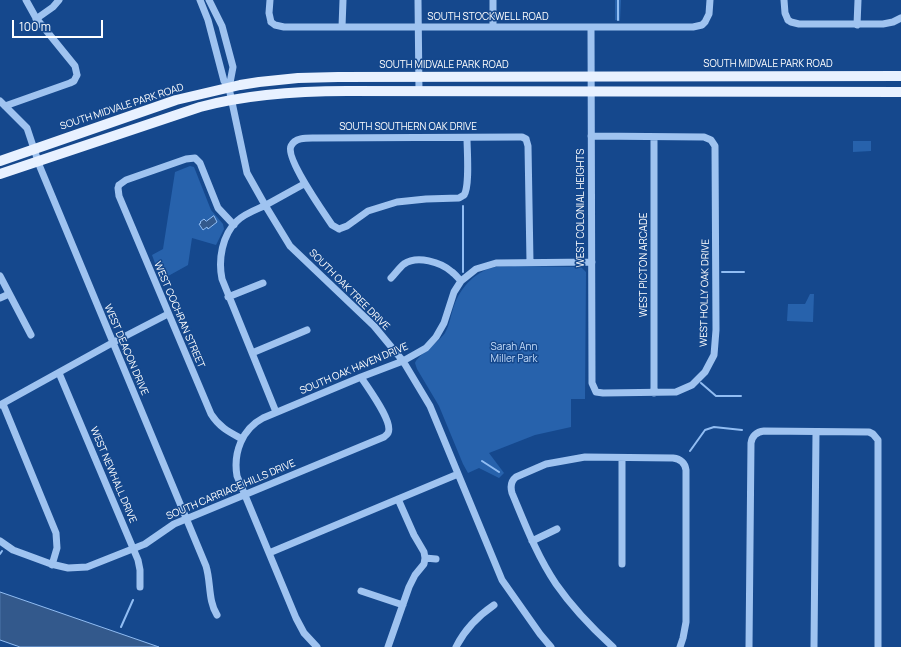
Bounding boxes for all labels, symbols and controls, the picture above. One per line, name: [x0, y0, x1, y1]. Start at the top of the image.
street label: SOUTH STOCKWELL ROAD: [427, 11, 549, 23]
scale bar: [14, 12, 105, 38]
text: 100 m: [19, 18, 51, 35]
street label: SOUTH MIDVALE PARK ROAD: [703, 58, 833, 70]
street label: SOUTH MIDVALE PARK ROAD: [379, 59, 509, 71]
street label: SOUTH MIDVALE PARK ROAD: [59, 81, 185, 133]
street label: SOUTH SOUTHERN OAK DRIVE: [339, 121, 477, 133]
street label: WEST COLONIAL HEIGHTS: [575, 149, 587, 267]
street label: WEST PICTON ARCADE: [638, 213, 650, 317]
street label: WEST HOLLY OAK DRIVE: [698, 239, 712, 347]
street label: SOUTH OAK TREE DRIVE: [306, 247, 392, 333]
street label: WEST COCHRAN STREET: [151, 260, 207, 370]
street label: WEST DEACON DRIVE: [101, 303, 151, 397]
street label: SOUTH OAK HAVEN DRIVE: [298, 341, 410, 397]
park label: Sarah Ann Miller Park: [491, 341, 537, 364]
street label: WEST NEWHALL DRIVE: [87, 425, 139, 525]
street label: SOUTH CARRIAGE HILLS DRIVE: [165, 457, 297, 523]

